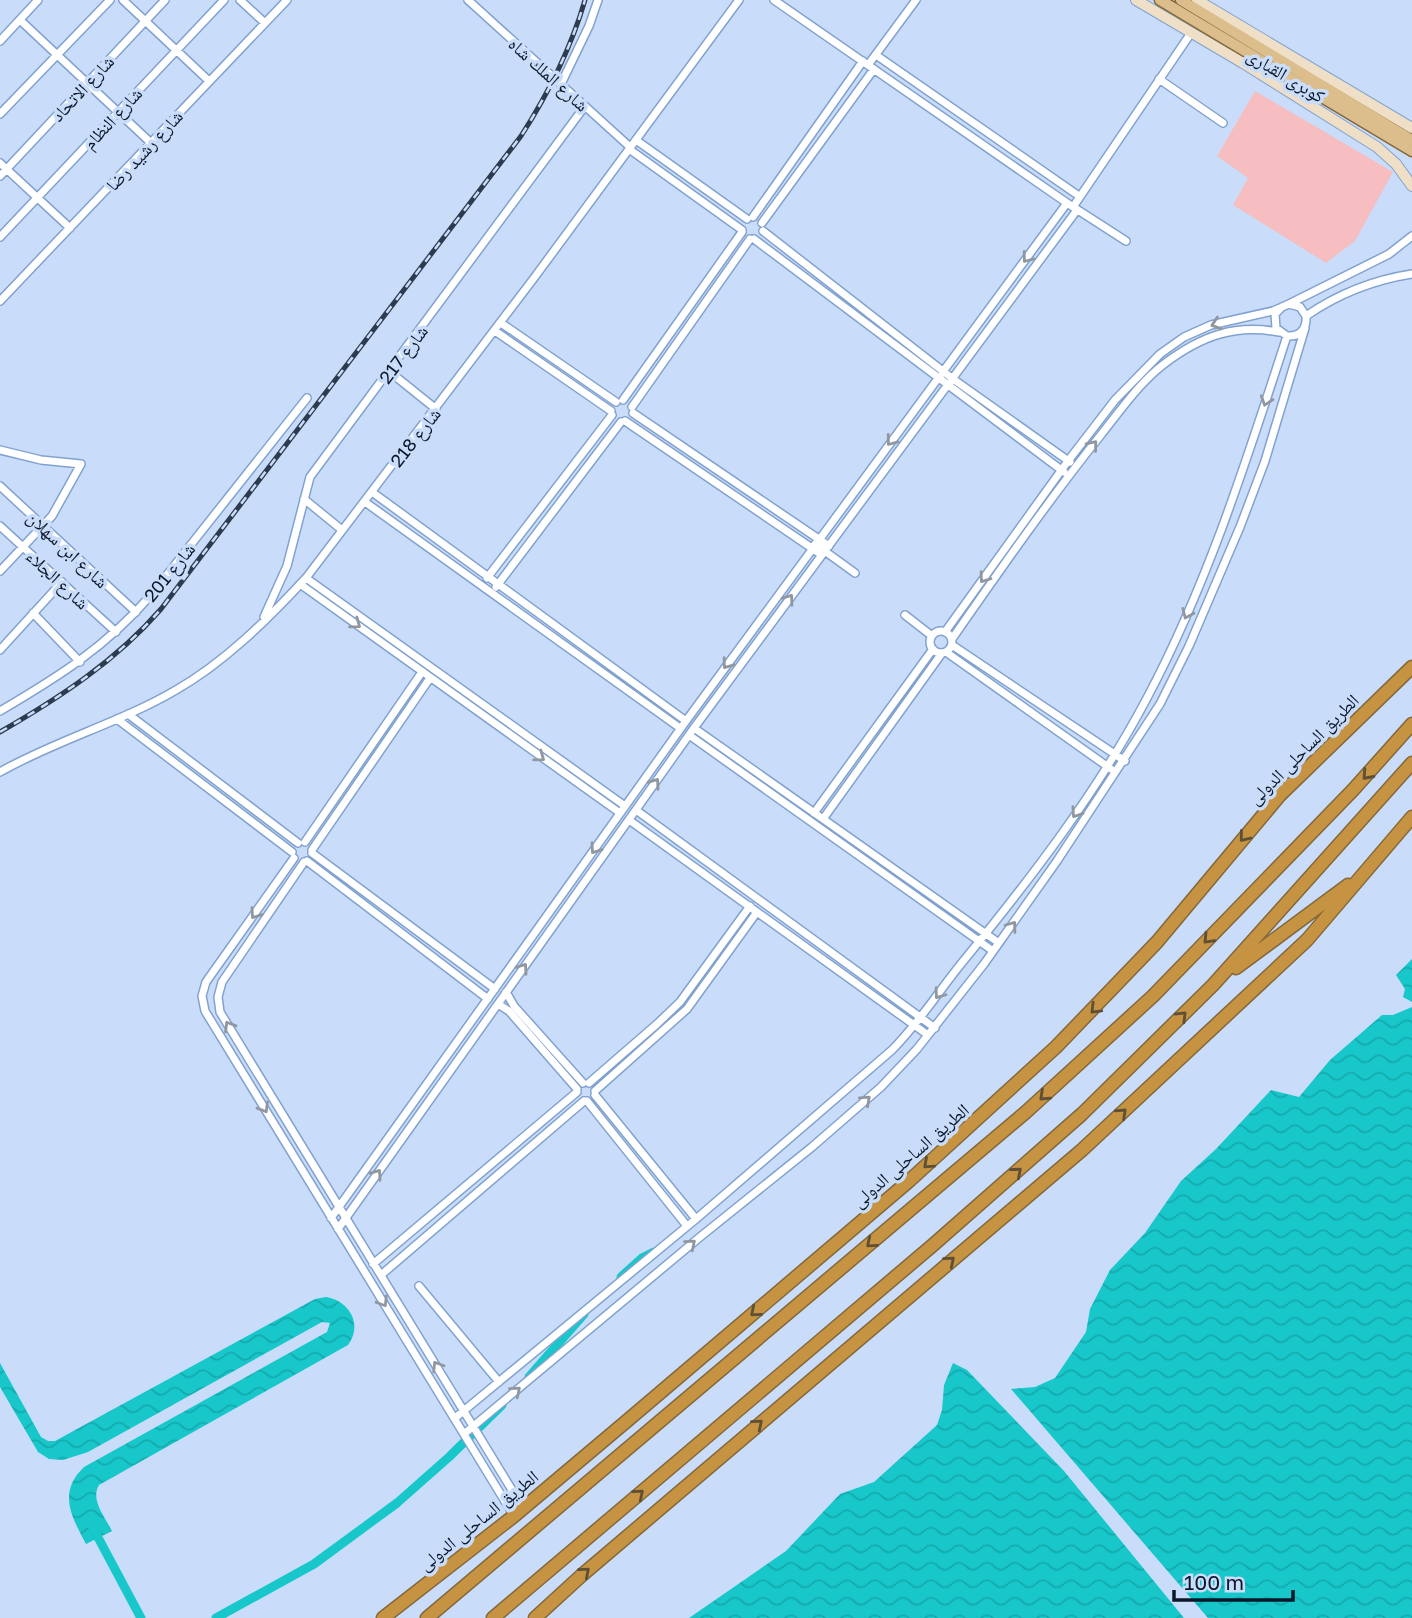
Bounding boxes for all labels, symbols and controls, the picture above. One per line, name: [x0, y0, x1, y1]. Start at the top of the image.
street label: شارع الملك شاه: [504, 32, 594, 116]
street label: كوبرى القبارى: [1243, 43, 1329, 108]
street label: شارع الاتحاد: [46, 50, 119, 126]
street label: شارع النظام: [78, 82, 148, 155]
street label: شارع رشيد رضا: [101, 105, 188, 196]
one-way arrow: [1022, 250, 1035, 263]
one-way arrow: [1210, 316, 1222, 330]
street label: شارع 217: [374, 320, 433, 388]
one-way arrow: [1260, 394, 1274, 407]
street label: شارع 218: [385, 403, 446, 472]
one-way arrow: [887, 433, 899, 446]
one-way arrow: [1084, 441, 1097, 453]
street label: شارع ابن سهلان: [22, 506, 113, 593]
street label: شارع 201: [139, 538, 200, 606]
street label: شارع الجلاء: [21, 544, 94, 614]
one-way arrow: [979, 571, 992, 583]
one-way arrow: [781, 594, 794, 607]
one-way arrow: [1181, 607, 1195, 619]
one-way arrow: [348, 616, 361, 628]
one-way arrow: [723, 656, 735, 669]
street label: الطريق الساحلى الدولى: [1243, 689, 1364, 810]
one-way arrow: [533, 749, 545, 761]
one-way arrow: [1362, 767, 1375, 780]
one-way arrow: [647, 778, 659, 791]
one-way arrow: [1071, 805, 1084, 818]
one-way arrow: [1239, 829, 1252, 842]
one-way arrow: [591, 841, 603, 853]
one-way arrow: [251, 906, 263, 919]
one-way arrow: [1003, 921, 1016, 934]
one-way arrow: [1204, 931, 1217, 944]
one-way arrow: [515, 963, 527, 976]
one-way arrow: [935, 986, 947, 999]
one-way arrow: [1090, 1001, 1103, 1014]
one-way arrow: [1174, 1011, 1187, 1024]
one-way arrow: [224, 1020, 237, 1033]
one-way arrow: [1039, 1088, 1052, 1100]
one-way arrow: [858, 1096, 871, 1108]
street label: الطريق الساحلى الدولى: [847, 1098, 974, 1212]
one-way arrow: [256, 1100, 269, 1113]
one-way arrow: [1114, 1108, 1127, 1121]
one-way arrow: [923, 1156, 936, 1168]
one-way arrow: [1008, 1168, 1021, 1180]
one-way arrow: [369, 1169, 382, 1182]
one-way arrow: [866, 1235, 878, 1248]
one-way arrow: [682, 1240, 695, 1252]
one-way arrow: [942, 1257, 955, 1269]
one-way arrow: [375, 1294, 388, 1307]
one-way arrow: [751, 1303, 763, 1316]
one-way arrow: [432, 1361, 445, 1374]
one-way arrow: [508, 1387, 521, 1399]
one-way arrow: [750, 1420, 763, 1432]
street label: الطريق الساحلى الدولى: [414, 1465, 543, 1576]
one-way arrow: [630, 1490, 643, 1502]
scale bar: [1174, 1558, 1293, 1602]
one-way arrow: [577, 1568, 590, 1580]
text: 100 m: [1184, 1569, 1244, 1595]

